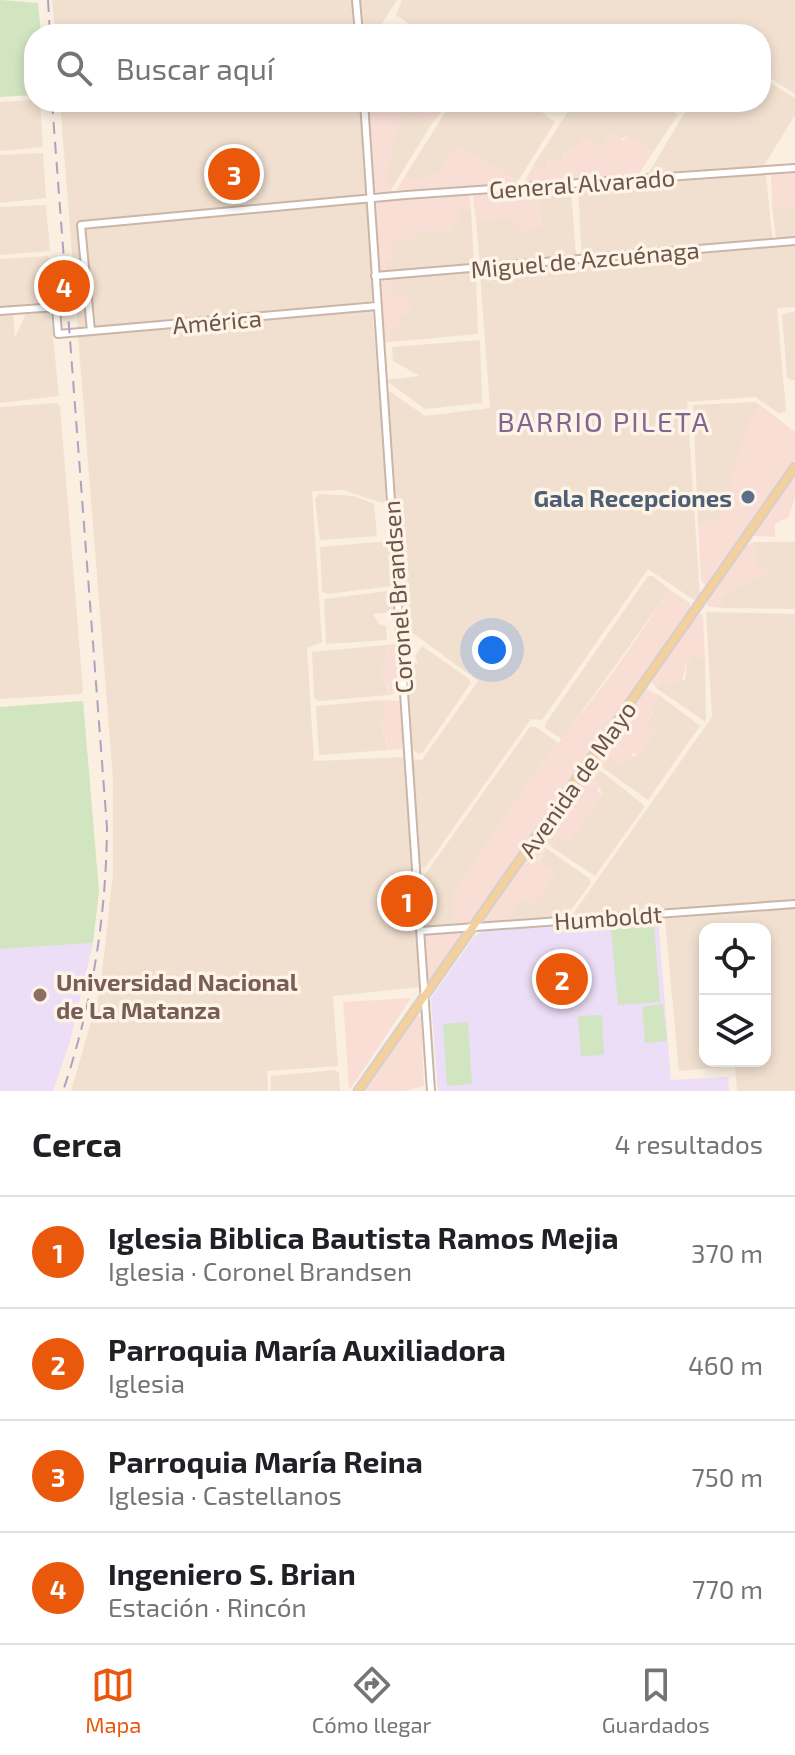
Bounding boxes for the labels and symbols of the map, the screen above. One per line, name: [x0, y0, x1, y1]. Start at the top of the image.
pin: 3: [208, 144, 260, 204]
street label: General Alvarado: [488, 162, 676, 204]
street label: Miguel de Azcuénaga: [470, 235, 700, 283]
pin: 4: [38, 256, 90, 316]
street label: América: [171, 303, 263, 339]
district label: BARRIO PILETA: [497, 404, 711, 438]
place label: Gala Recepciones: [533, 483, 732, 512]
marker: Gala Recepciones: [739, 488, 757, 506]
street label: Coronel Brandsen: [376, 500, 418, 694]
your location: [472, 630, 512, 670]
street label: Avenida de Mayo: [512, 695, 642, 863]
pin: 1: [381, 871, 433, 931]
street label: Humboldt: [553, 899, 663, 935]
pin: 2: [536, 949, 588, 1009]
place label: Universidad Nacional de La Matanza: [56, 967, 298, 1024]
marker: Universidad Nacional de La Matanza: [31, 986, 49, 1004]

